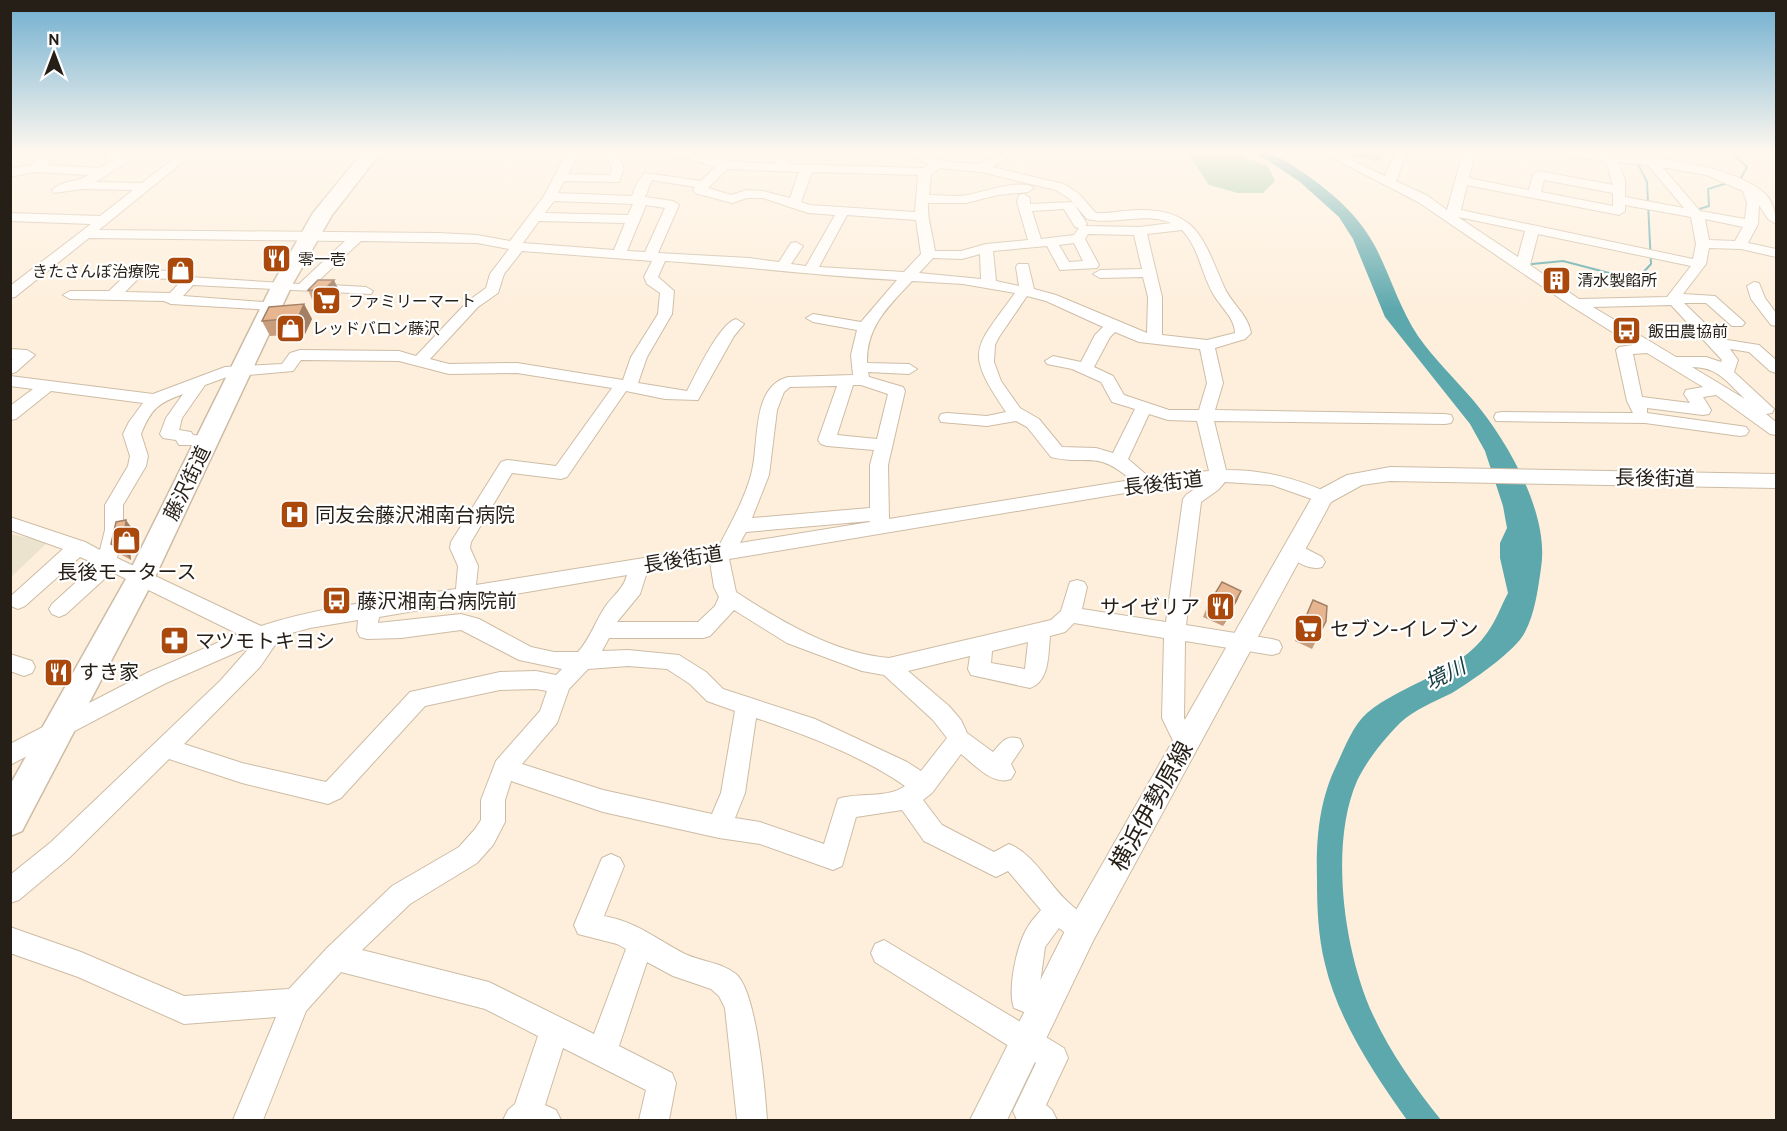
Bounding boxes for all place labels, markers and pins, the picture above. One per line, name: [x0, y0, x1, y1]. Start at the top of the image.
restaurant icon: 零一壱: [261, 243, 293, 275]
place label: 零一壱: [298, 250, 346, 269]
shop icon: きたさんぽ治療院: [165, 255, 197, 287]
place label: きたさんぽ治療院: [32, 262, 160, 281]
building icon: 清水製餡所: [1540, 264, 1572, 296]
place label: 清水製餡所: [1577, 271, 1657, 290]
supermarket icon: ファミリーマート: [311, 285, 343, 317]
place label: ファミリーマート: [348, 292, 476, 311]
shop icon: レッドバロン藤沢: [275, 312, 307, 344]
bus stop icon: 飯田農協前: [1611, 315, 1643, 347]
place label: レッドバロン藤沢: [312, 319, 440, 338]
place label: 飯田農協前: [1648, 322, 1728, 341]
hospital icon: 同友会藤沢湘南台病院: [278, 499, 310, 531]
place label: 同友会藤沢湘南台病院: [315, 503, 515, 527]
shop icon: 長後モータース: [111, 525, 143, 557]
place label: 長後モータース: [58, 560, 197, 584]
bus stop icon: 藤沢湘南台病院前: [320, 585, 352, 617]
place label: 藤沢湘南台病院前: [357, 589, 517, 613]
restaurant icon: サイゼリア: [1205, 591, 1237, 623]
place label: サイゼリア: [1100, 595, 1200, 619]
supermarket icon: セブン-イレブン: [1293, 613, 1325, 645]
place label: セブン-イレブン: [1330, 617, 1478, 641]
pharmacy icon: マツモトキヨシ: [158, 625, 190, 657]
place label: マツモトキヨシ: [195, 629, 335, 653]
restaurant icon: すき家: [42, 656, 74, 688]
place label: すき家: [79, 660, 139, 684]

